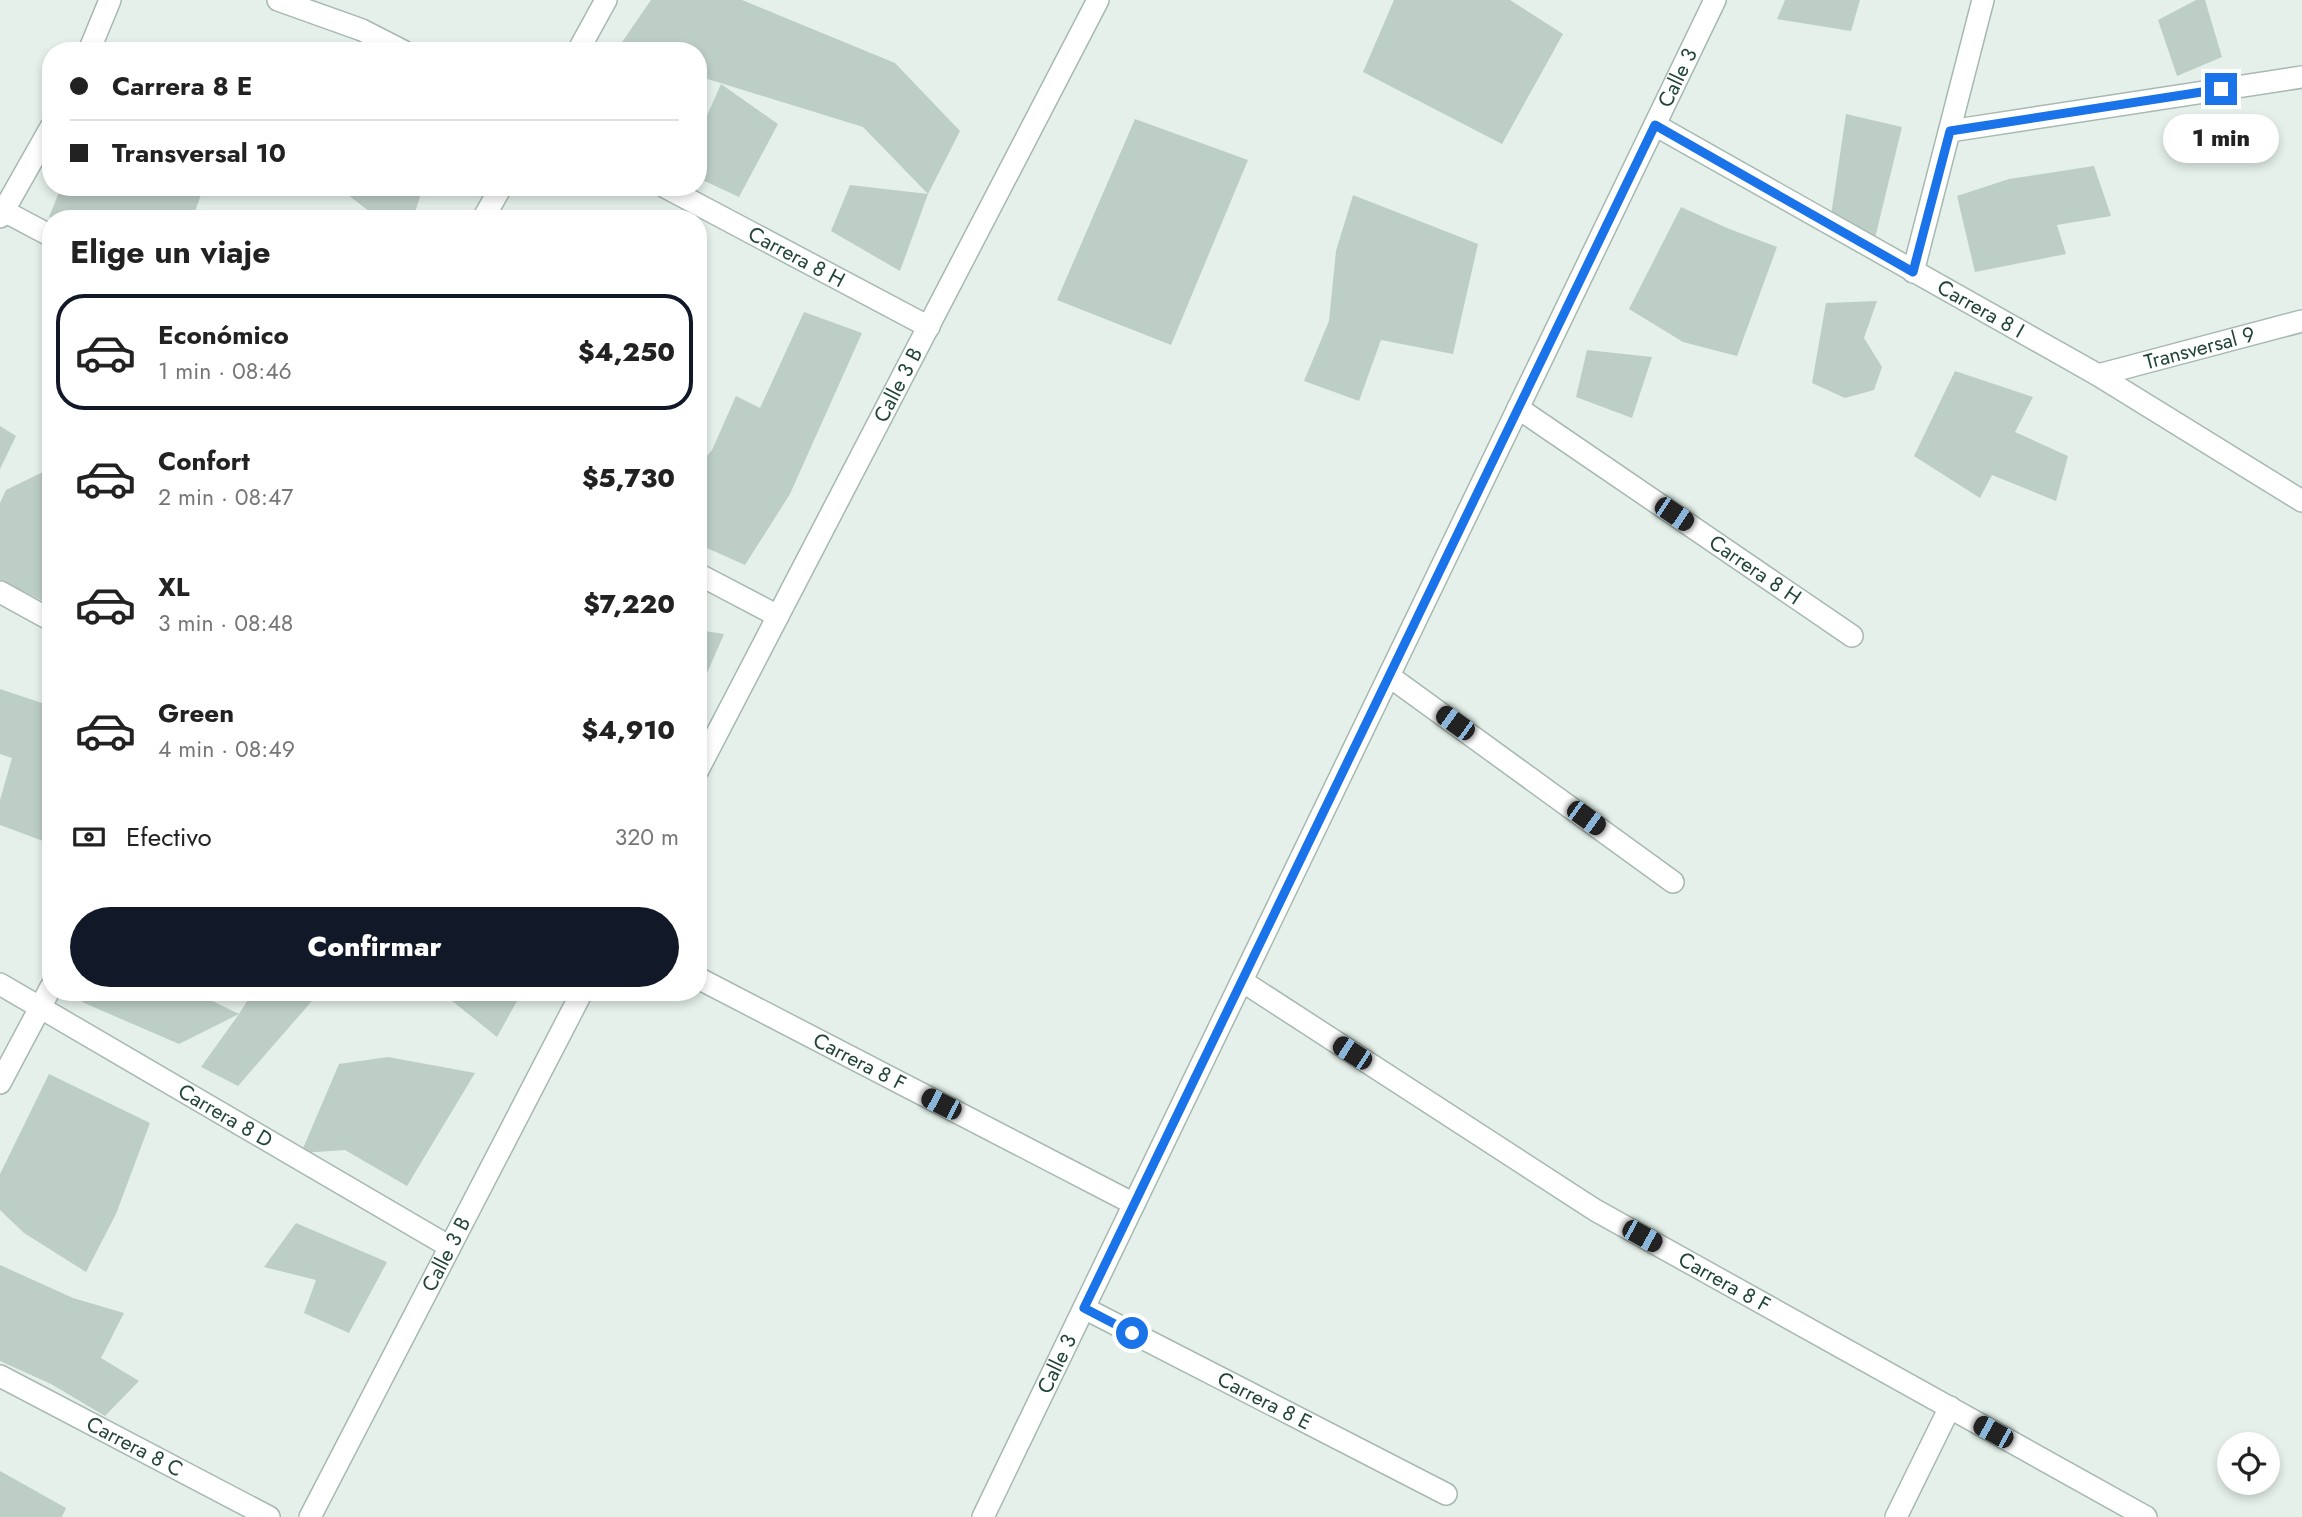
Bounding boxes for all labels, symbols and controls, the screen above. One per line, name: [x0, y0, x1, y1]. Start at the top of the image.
street label: Calle 3: [1650, 43, 1705, 113]
text: Carrera 8 E: [112, 67, 252, 105]
route end: [2205, 73, 2237, 105]
callout: 1 min: [2163, 114, 2279, 162]
text: 1 min: [2192, 121, 2250, 155]
text: Transversal 10: [112, 134, 286, 172]
street label: Carrera 8 H: [743, 219, 850, 295]
text: Elige un viaje: [70, 229, 271, 275]
street label: Carrera 8 I: [1932, 272, 2030, 345]
text: Económico: [158, 316, 289, 354]
street label: Transversal 9: [2141, 319, 2258, 377]
icon: car: [74, 321, 137, 384]
text: $4,250: [578, 333, 675, 371]
street label: Calle 3 B: [866, 342, 930, 428]
text: 1 min · 08:46: [158, 354, 292, 388]
text: Confort: [158, 442, 250, 480]
icon: car: [74, 447, 137, 510]
text: $5,730: [582, 459, 675, 497]
text: 2 min · 08:47: [158, 480, 293, 514]
car: [1651, 494, 1698, 534]
street label: Carrera 8 H: [1703, 528, 1807, 612]
text: XL: [158, 568, 190, 606]
icon: car: [74, 573, 137, 636]
text: $7,220: [583, 585, 675, 623]
text: 3 min · 08:48: [158, 606, 293, 640]
text: Green: [158, 694, 234, 732]
icon: car: [74, 699, 137, 762]
car: [1432, 702, 1479, 744]
text: $4,910: [581, 711, 675, 749]
text: 4 min · 08:49: [158, 732, 295, 766]
car: [1563, 797, 1610, 839]
icon: cash: [70, 818, 108, 856]
text: Efectivo: [126, 818, 212, 856]
text: 320 m: [615, 820, 679, 854]
button: Confirmar: [70, 907, 679, 987]
street label: Carrera 8 F: [808, 1025, 911, 1098]
car: [1329, 1033, 1376, 1073]
street label: Carrera 8 D: [172, 1076, 278, 1155]
car: [918, 1085, 965, 1123]
street label: Calle 3 B: [414, 1211, 478, 1297]
car: [1619, 1217, 1666, 1255]
street label: Carrera 8 F: [1673, 1244, 1776, 1320]
route start: [1116, 1317, 1148, 1349]
street label: Calle 3: [1030, 1329, 1084, 1399]
street label: Carrera 8 E: [1212, 1364, 1317, 1438]
street label: Carrera 8 C: [81, 1409, 188, 1484]
car: [1970, 1413, 2017, 1451]
map controls: [2217, 1432, 2280, 1495]
button: locate: [2217, 1432, 2280, 1495]

